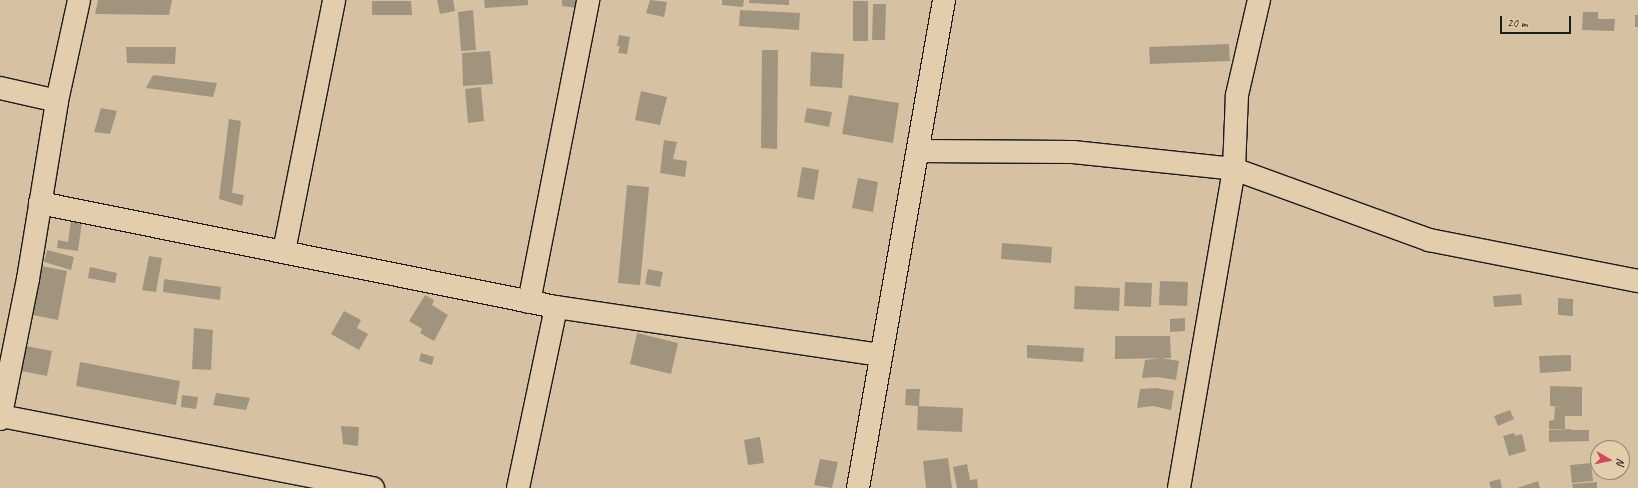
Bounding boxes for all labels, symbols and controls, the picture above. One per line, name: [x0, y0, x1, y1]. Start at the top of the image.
scale bar: [1502, 8, 1573, 34]
text: 20 m: [1507, 15, 1527, 31]
north arrow: [1590, 440, 1630, 480]
text: N: [1613, 457, 1628, 466]

